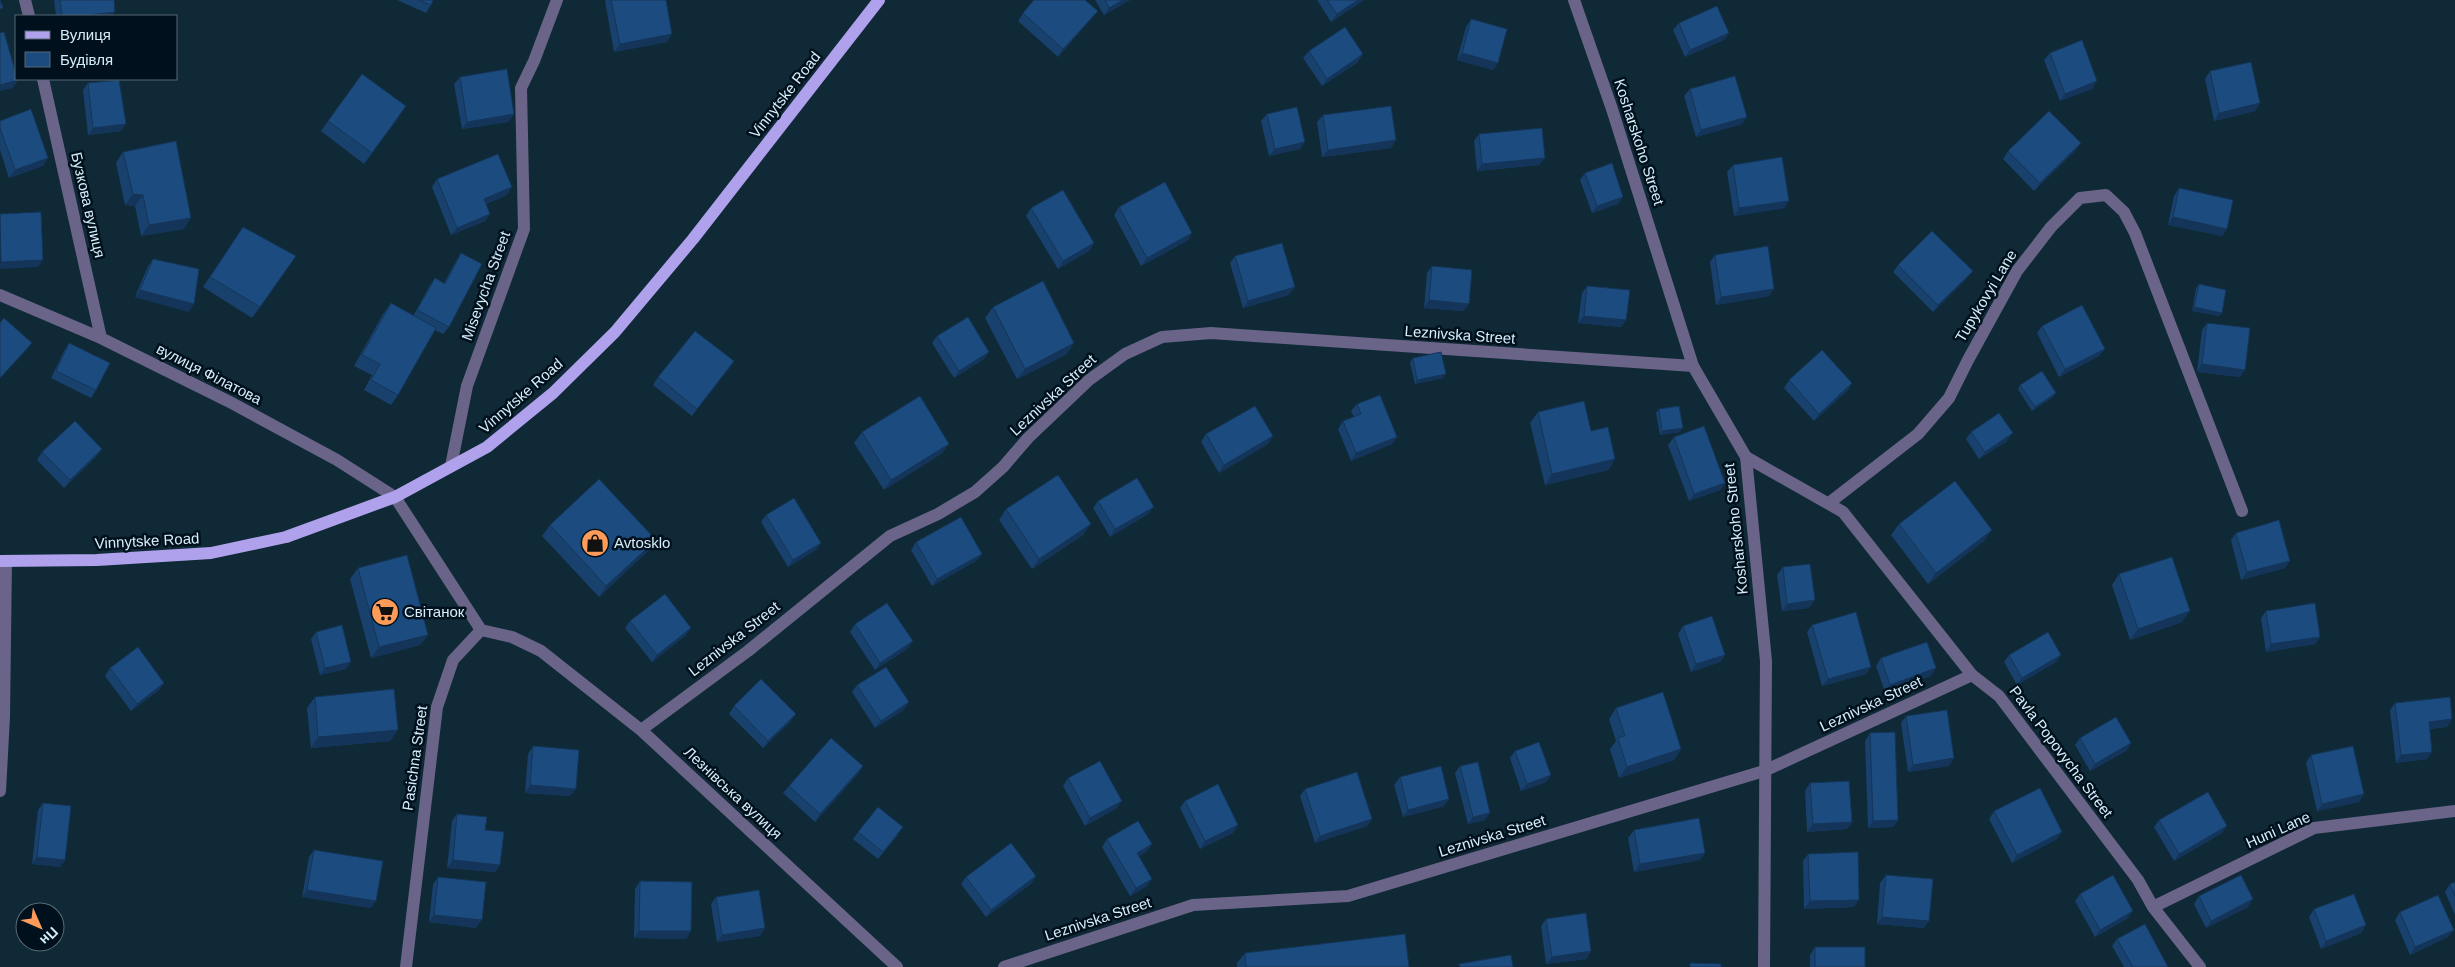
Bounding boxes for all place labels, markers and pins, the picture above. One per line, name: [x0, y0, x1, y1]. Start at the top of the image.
shop icon: Avtosklo: [580, 528, 610, 558]
place label: Avtosklo: [614, 534, 670, 551]
supermarket icon: Світанок: [370, 597, 400, 627]
place label: Світанок: [404, 603, 465, 620]

